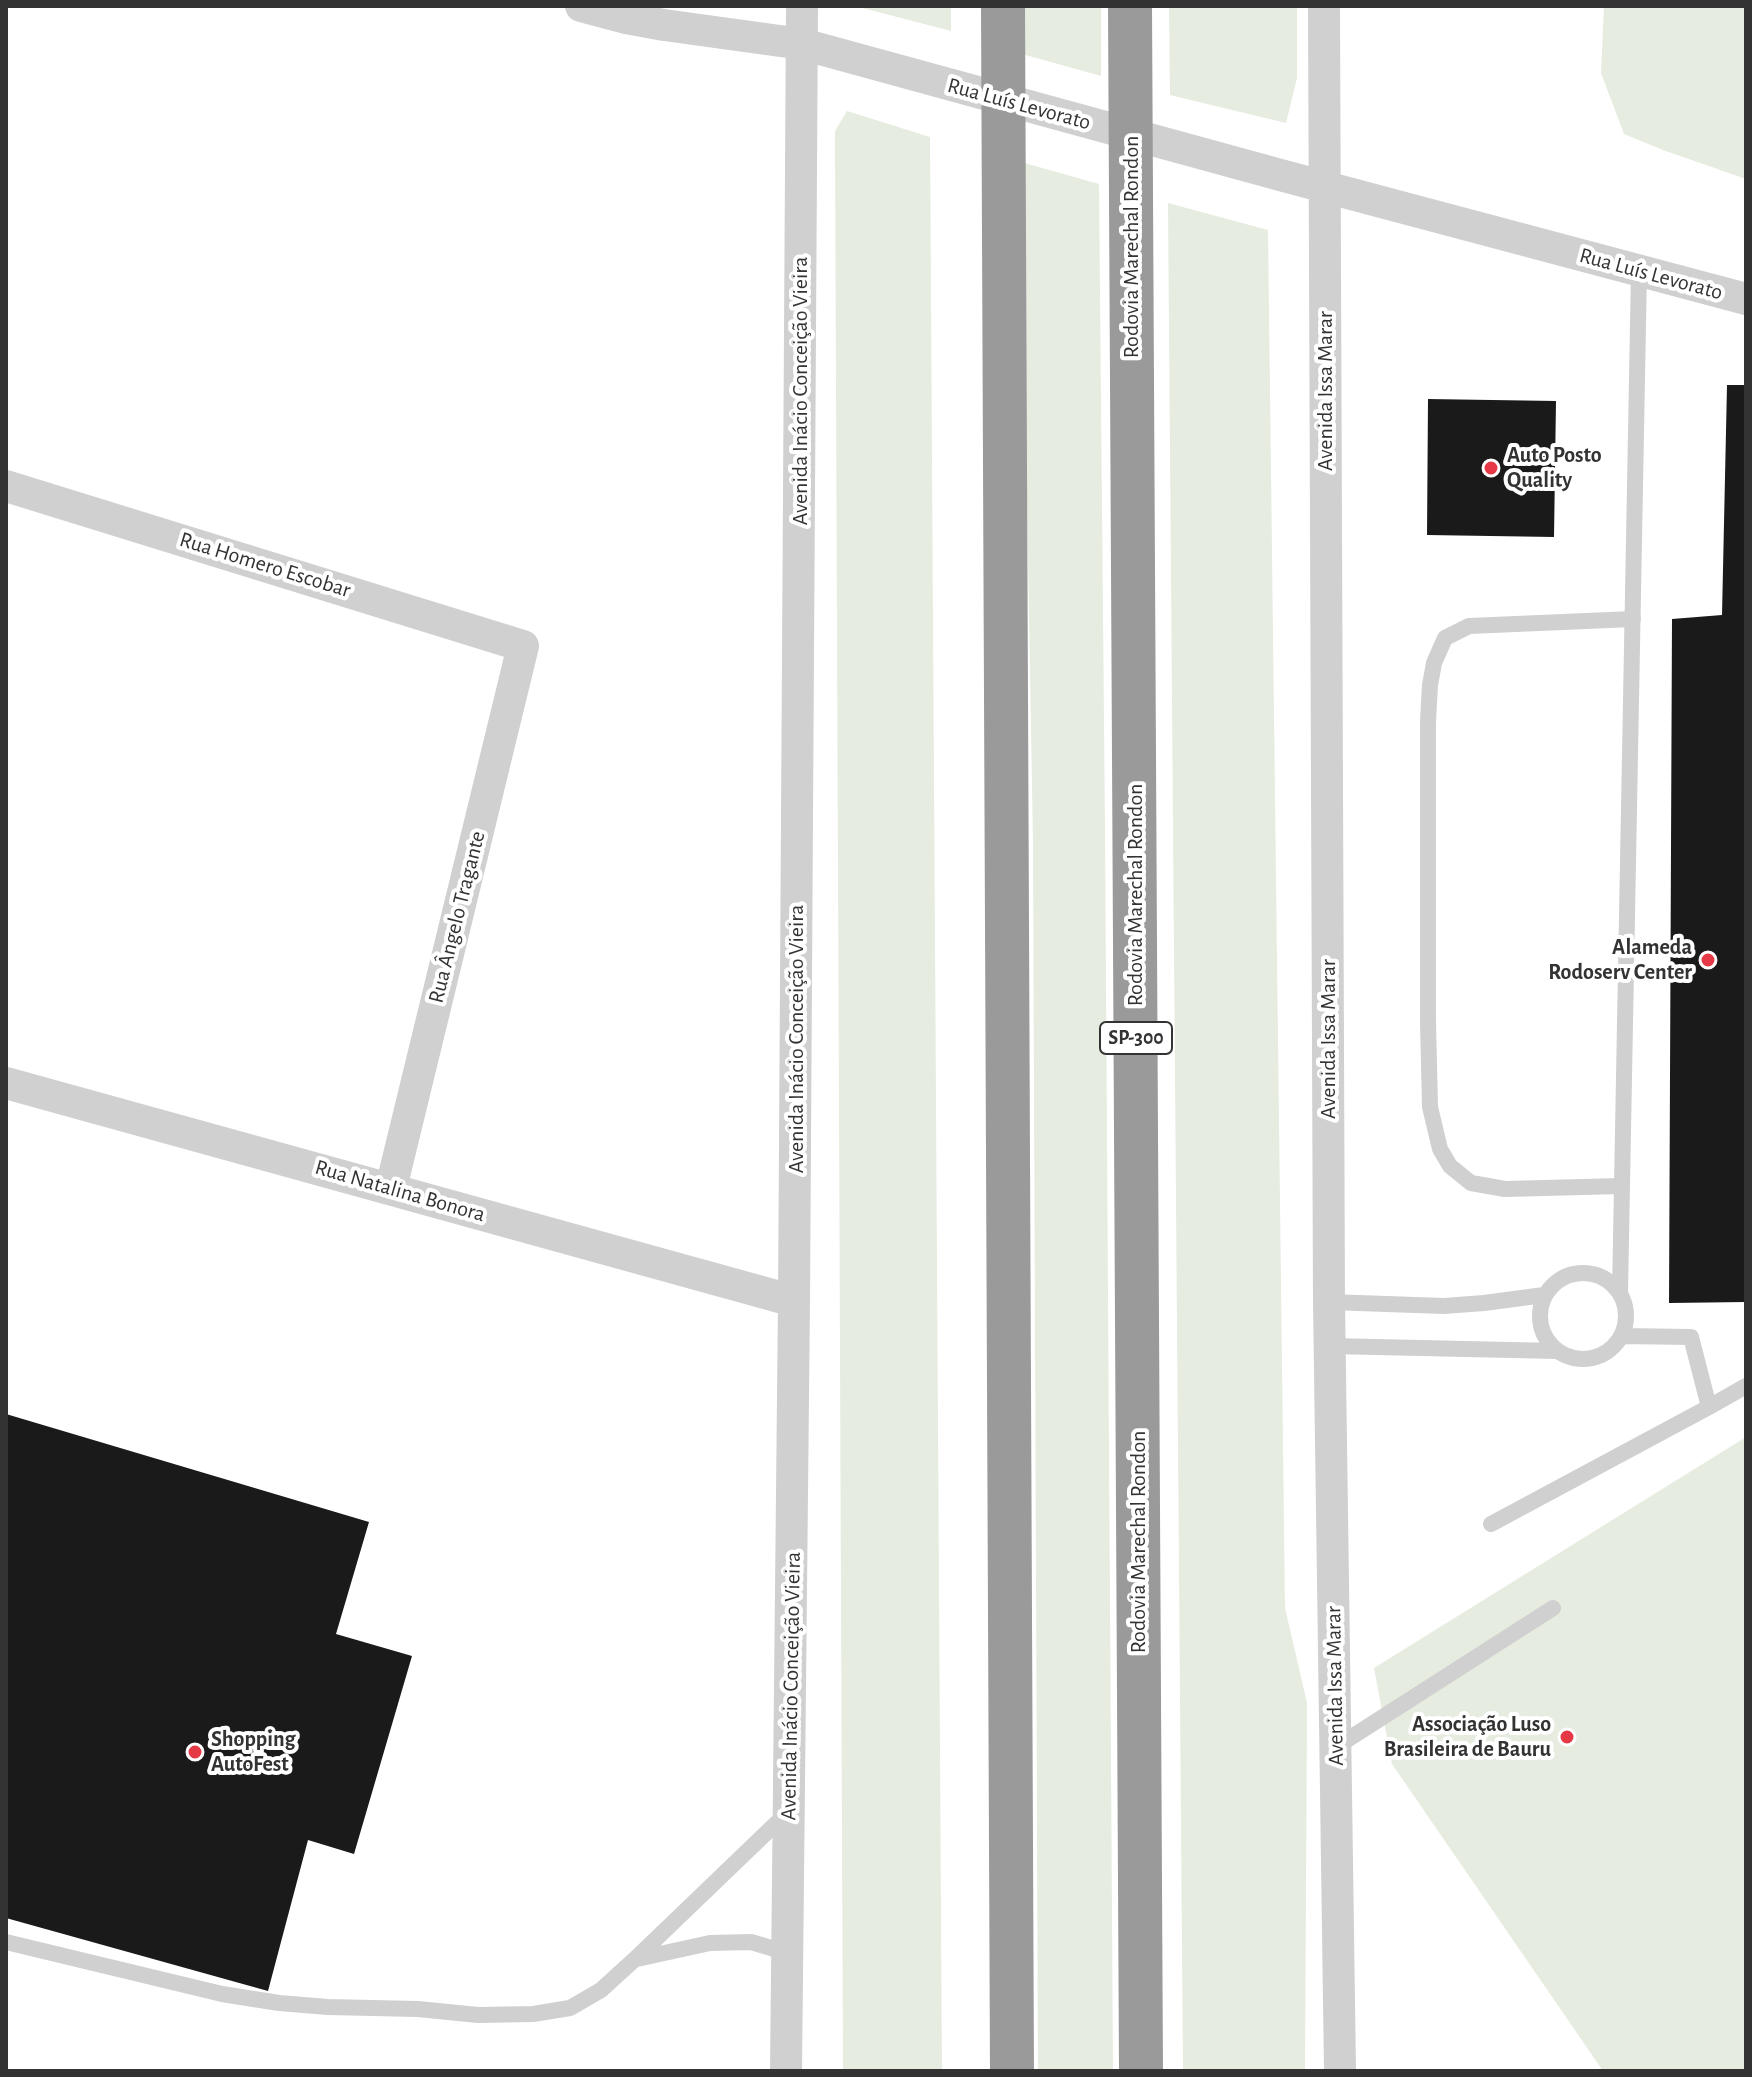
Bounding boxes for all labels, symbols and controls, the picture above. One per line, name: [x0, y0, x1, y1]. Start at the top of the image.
street label: Rua Luís Levorato: [944, 72, 1094, 136]
street label: Rodovia Marechal Rondon: [1118, 136, 1144, 358]
street label: Rua Luís Levorato: [1576, 242, 1726, 306]
street label: Avenida Inácio Conceição Vieira: [787, 257, 813, 525]
street label: Avenida Issa Marar: [1312, 311, 1338, 471]
place label: Auto Posto Quality: [1507, 442, 1602, 494]
marker: Auto Posto Quality: [1482, 459, 1500, 477]
street label: Rua Homero Escobar: [176, 526, 354, 604]
street label: Rodovia Marechal Rondon: [1122, 784, 1148, 1006]
street label: Rua Ângelo Tragante: [423, 828, 491, 1006]
street label: Avenida Inácio Conceição Vieira: [783, 905, 809, 1173]
place label: Alameda Rodoserv Center: [1548, 934, 1692, 986]
marker: Alameda Rodoserv Center: [1699, 951, 1717, 969]
street label: Avenida Issa Marar: [1315, 959, 1341, 1119]
road number: SP-300: [1100, 1022, 1172, 1054]
street label: Rua Natalina Bonora: [312, 1154, 488, 1228]
street label: Rodovia Marechal Rondon: [1125, 1431, 1151, 1653]
street label: Avenida Inácio Conceição Vieira: [775, 1551, 807, 1821]
street label: Avenida Issa Marar: [1320, 1606, 1350, 1766]
place label: Associação Luso Brasileira de Bauru: [1384, 1711, 1551, 1762]
place label: Shopping AutoFest: [211, 1726, 296, 1778]
marker: Associação Luso Brasileira de Bauru: [1558, 1728, 1576, 1746]
marker: Shopping AutoFest: [186, 1743, 204, 1761]

